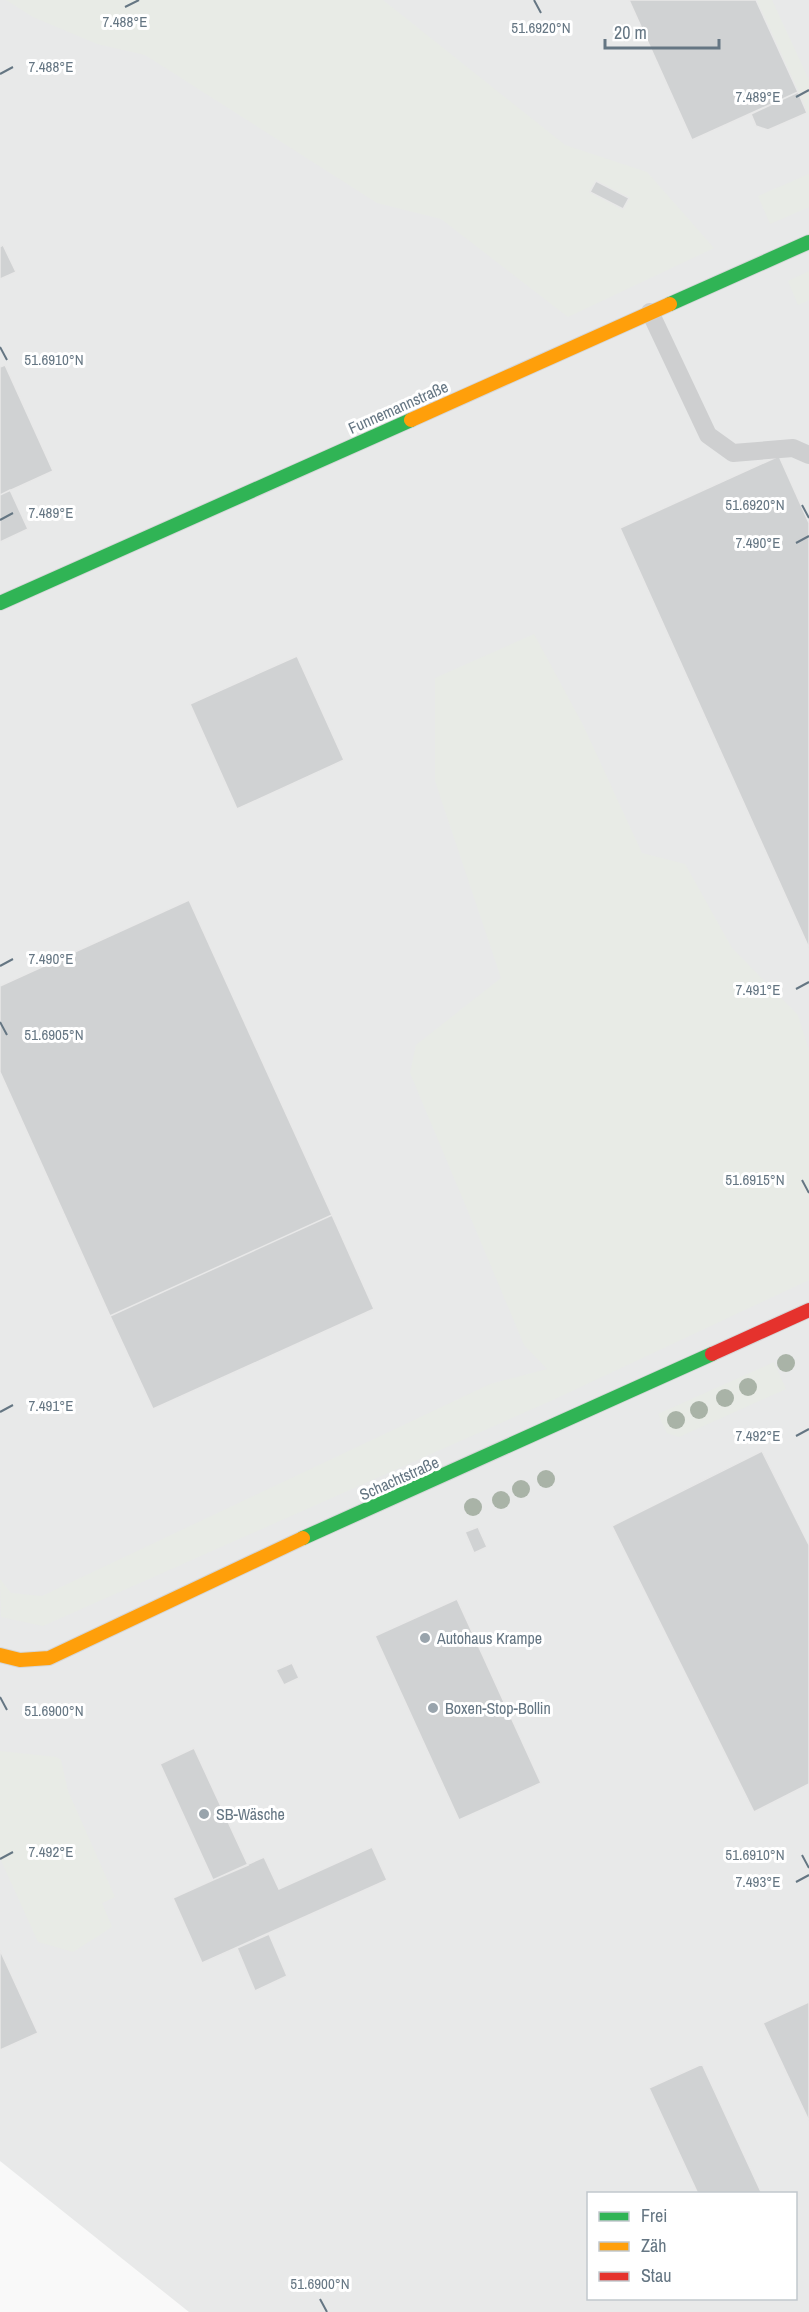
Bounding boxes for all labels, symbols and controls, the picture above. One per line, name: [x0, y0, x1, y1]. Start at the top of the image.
text: 7.488°E: [103, 11, 148, 32]
scale bar: [605, 12, 719, 50]
text: 51.6920°N: [511, 17, 571, 38]
text: 20 m: [614, 20, 647, 45]
text: 7.488°E: [29, 56, 74, 77]
text: 7.489°E: [736, 86, 781, 107]
text: 51.6910°N: [24, 349, 84, 370]
street label: Funnemannstraße: [345, 375, 451, 439]
text: 51.6920°N: [725, 494, 785, 515]
text: 7.489°E: [29, 502, 74, 523]
text: 7.490°E: [736, 532, 781, 553]
text: 7.490°E: [29, 948, 74, 969]
text: 7.491°E: [736, 979, 781, 1000]
text: 51.6905°N: [24, 1024, 84, 1045]
text: 51.6915°N: [725, 1169, 785, 1190]
text: 7.491°E: [29, 1395, 74, 1416]
text: 7.492°E: [736, 1425, 781, 1446]
street label: Schachtstraße: [356, 1451, 442, 1505]
place label: Autohaus Krampe: [436, 1627, 542, 1649]
marker: Autohaus Krampe: [418, 1631, 432, 1645]
place label: Boxen-Stop-Bollin: [445, 1697, 551, 1719]
text: 51.6900°N: [24, 1700, 84, 1721]
marker: Boxen-Stop-Bollin: [426, 1701, 440, 1715]
place label: SB-Wäsche: [216, 1803, 285, 1825]
marker: SB-Wäsche: [197, 1807, 211, 1821]
text: 7.492°E: [29, 1841, 74, 1862]
text: 51.6910°N: [725, 1844, 785, 1865]
text: 7.493°E: [736, 1871, 781, 1892]
legend: [587, 2192, 797, 2300]
text: Frei: [641, 2203, 667, 2228]
text: Zäh: [641, 2233, 666, 2258]
text: Stau: [641, 2263, 671, 2288]
text: 51.6900°N: [290, 2273, 350, 2294]

